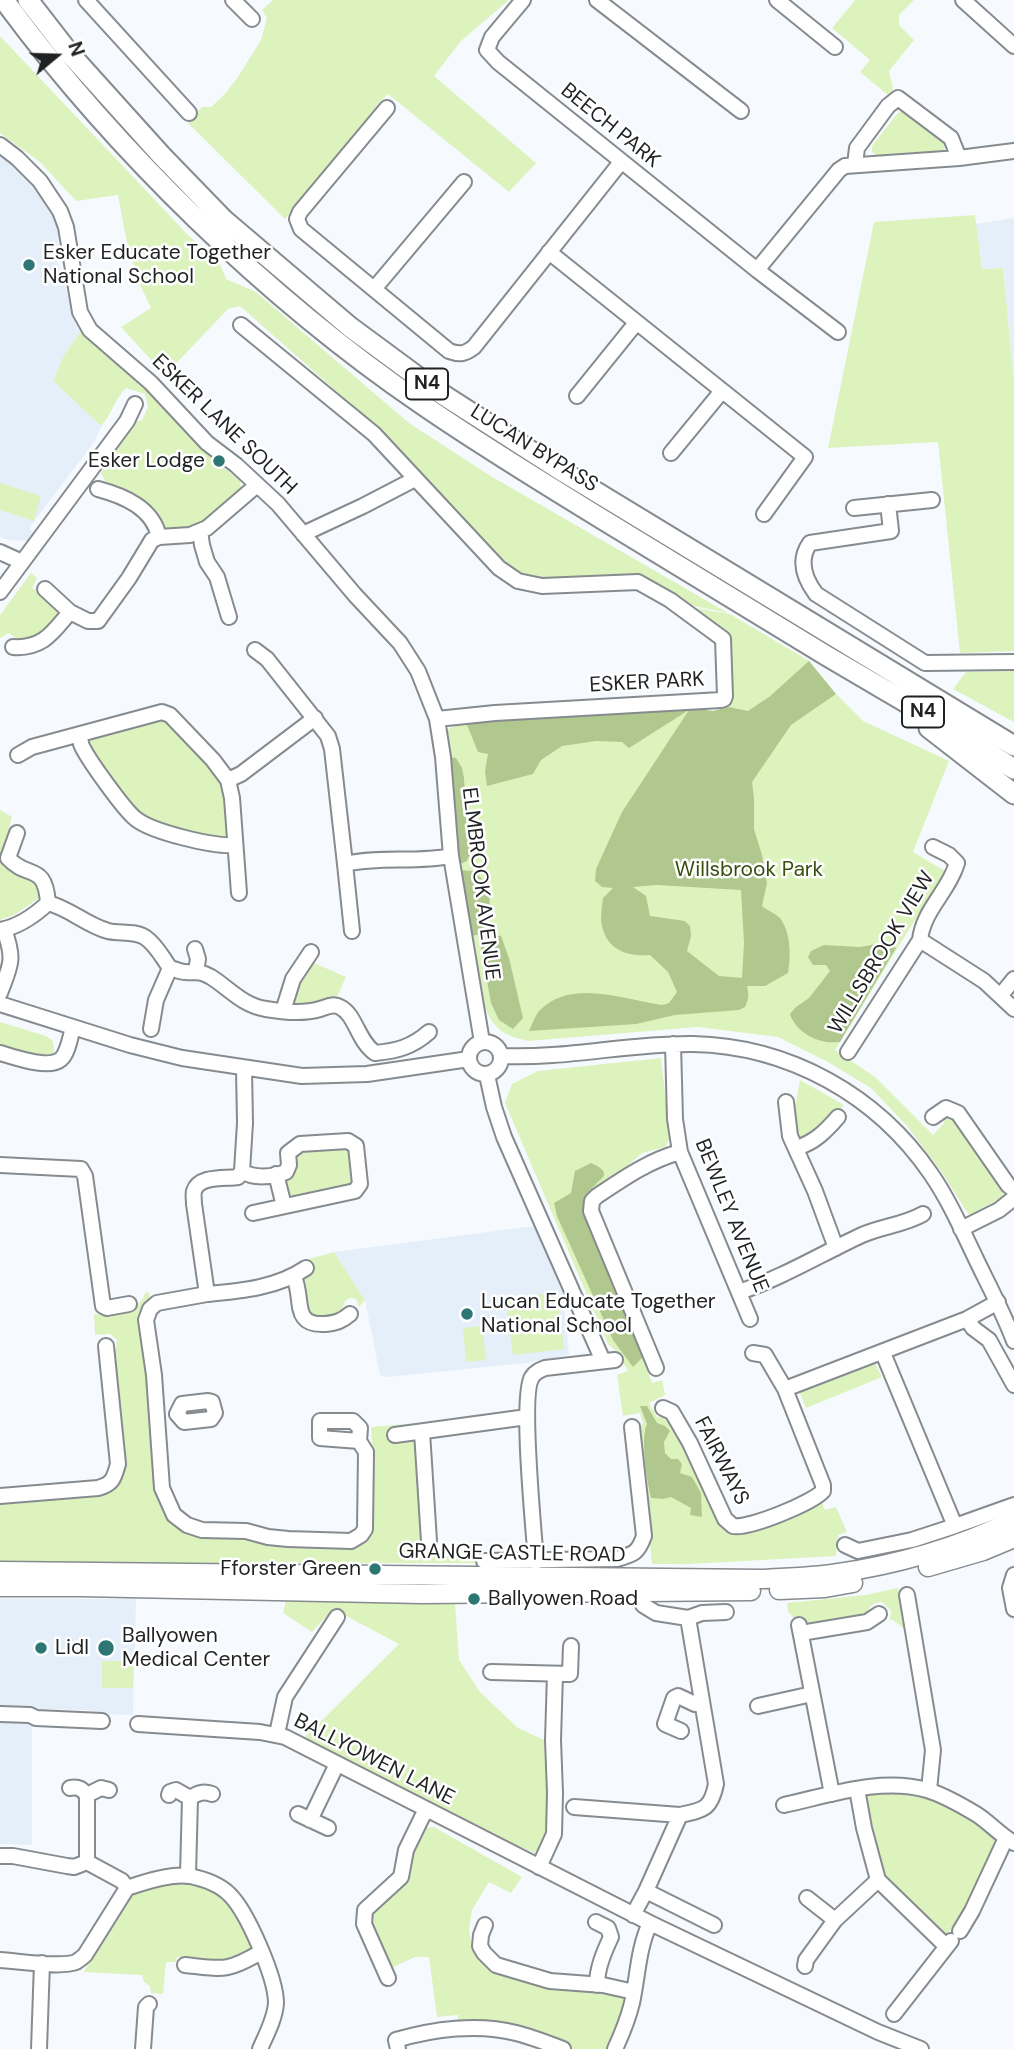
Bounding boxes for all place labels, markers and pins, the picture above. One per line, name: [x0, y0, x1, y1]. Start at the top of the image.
place label: Esker Educate Together National School: [43, 240, 271, 290]
marker: Esker Educate Together National School: [21, 257, 37, 273]
place label: Esker Lodge: [88, 448, 205, 474]
marker: Esker Lodge: [211, 453, 227, 469]
place label: Lucan Educate Together National School: [481, 1289, 716, 1339]
marker: Lucan Educate Together National School: [459, 1306, 475, 1322]
place label: Fforster Green: [220, 1556, 361, 1582]
marker: Fforster Green: [367, 1561, 383, 1577]
place label: Ballyowen Road: [488, 1586, 638, 1612]
marker: Ballyowen Road: [466, 1591, 482, 1607]
place label: Ballyowen Medical Center: [122, 1623, 270, 1673]
place label: Lidl: [55, 1635, 89, 1661]
marker: Ballyowen Medical Center: [96, 1638, 116, 1658]
marker: Lidl: [33, 1640, 49, 1656]

